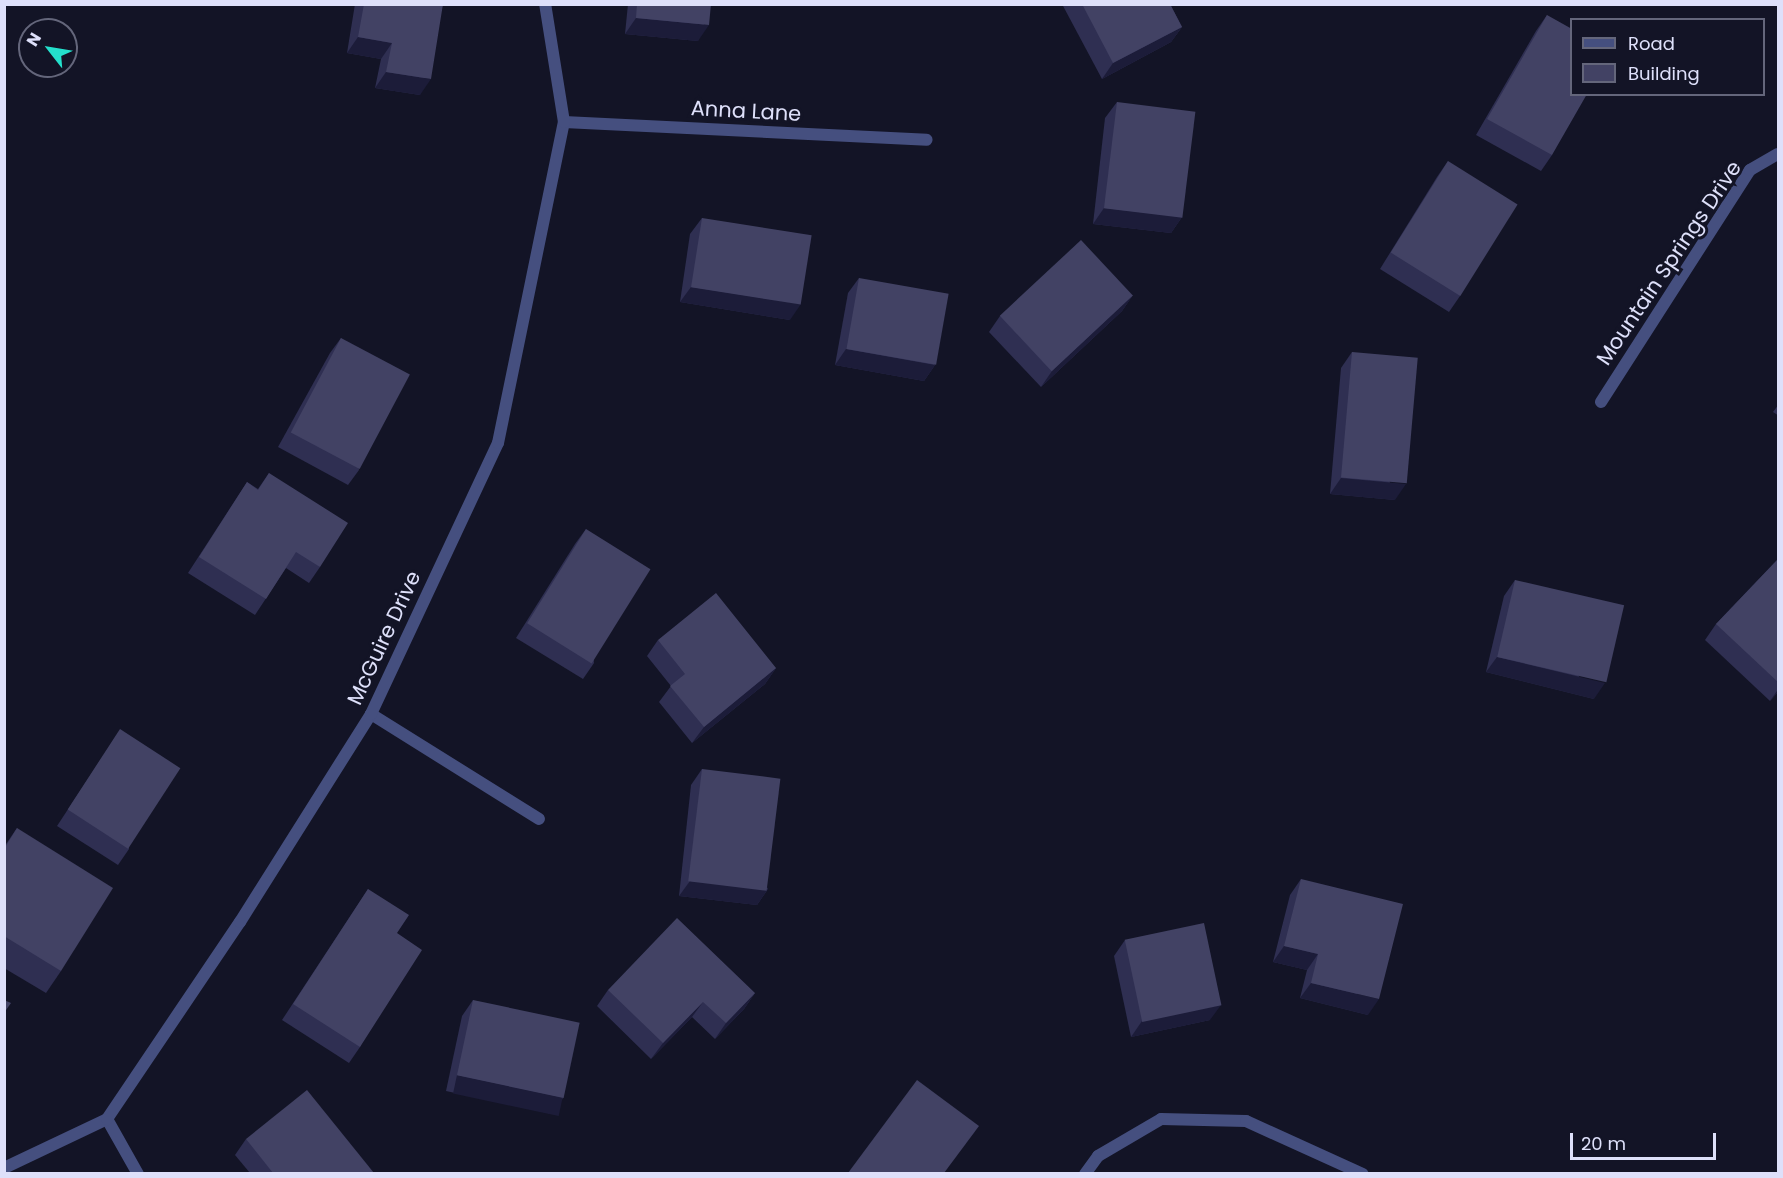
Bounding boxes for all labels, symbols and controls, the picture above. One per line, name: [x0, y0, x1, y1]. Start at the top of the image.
north arrow: [18, 18, 78, 78]
legend: [1570, 18, 1765, 96]
text: N: [21, 28, 47, 51]
text: Road: [1628, 31, 1675, 56]
text: Building: [1628, 61, 1700, 86]
street label: Anna Lane: [690, 96, 802, 126]
street label: Mountain Springs Drive: [1591, 156, 1747, 370]
street label: McGuire Drive: [342, 567, 426, 709]
scale bar: [1573, 1121, 1718, 1159]
text: 20 m: [1581, 1131, 1626, 1156]

